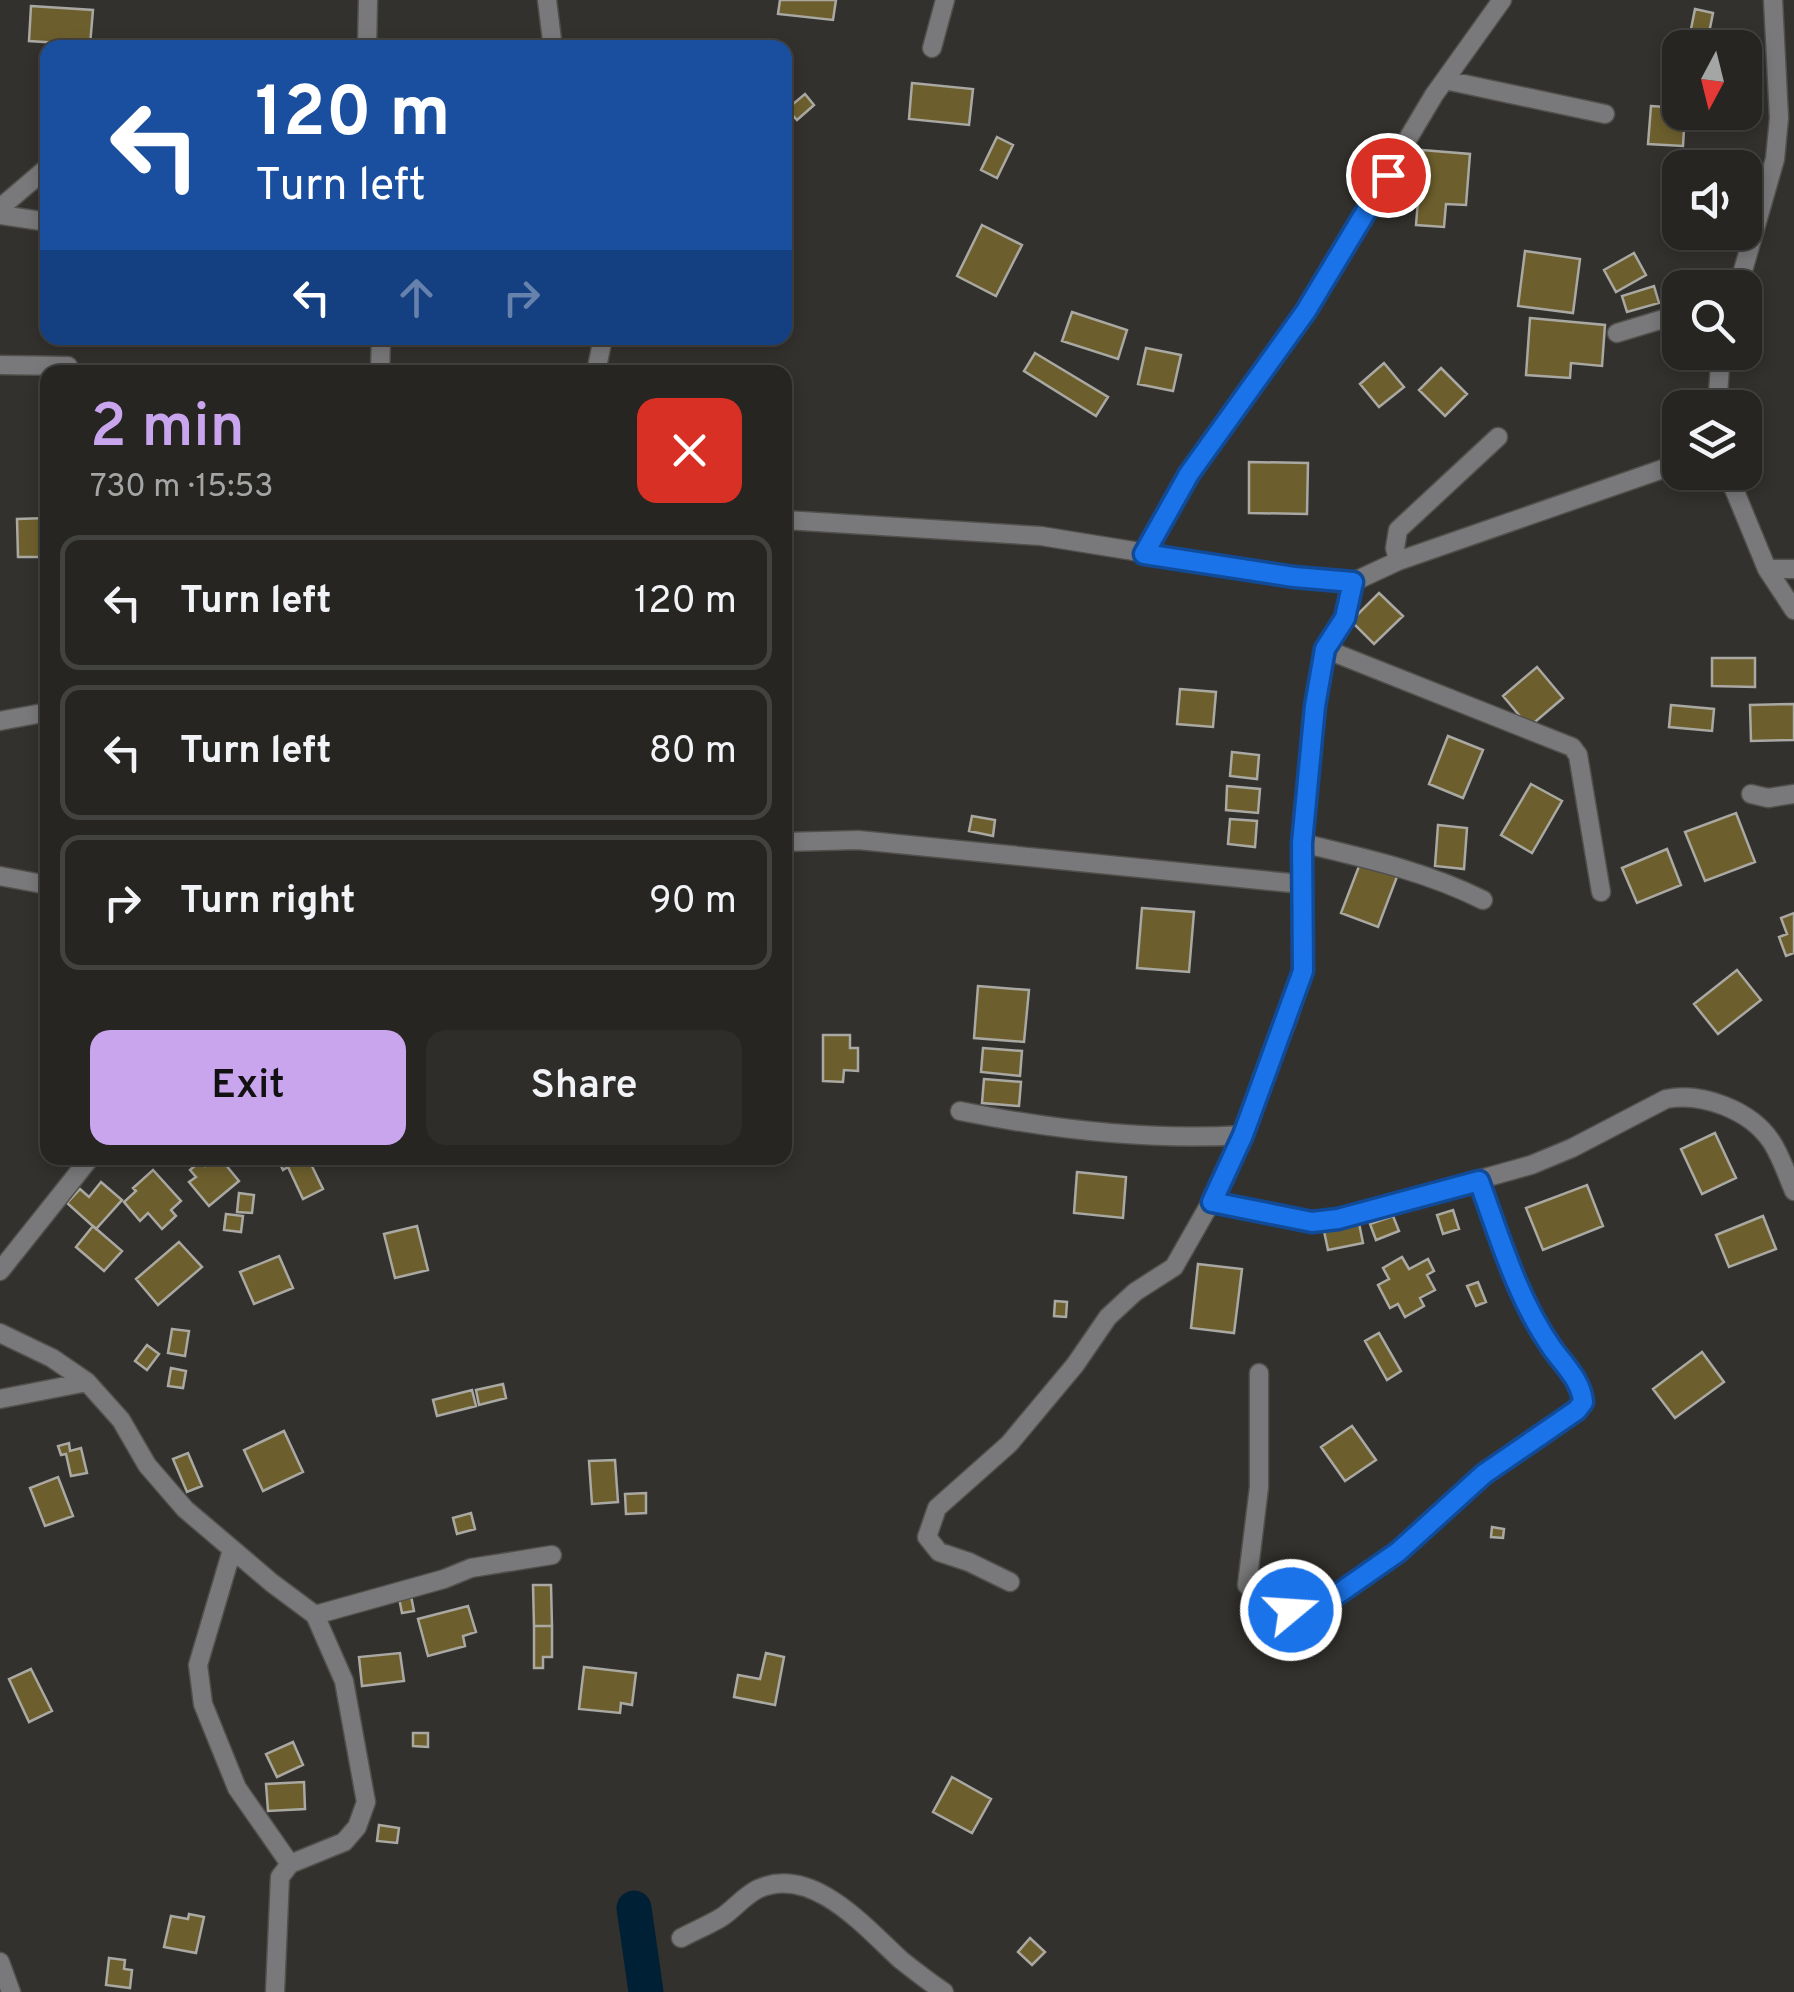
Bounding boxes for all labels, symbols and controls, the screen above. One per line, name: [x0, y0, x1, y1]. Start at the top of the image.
north arrow: [1662, 30, 1762, 130]
map controls: [1662, 30, 1762, 490]
text: 120 m: [255, 72, 451, 161]
icon: left: [90, 80, 220, 210]
pin: [1346, 133, 1431, 218]
icon: arrive: [1361, 148, 1416, 203]
button: sound: [1662, 150, 1762, 250]
text: Turn left: [255, 159, 426, 216]
icon: left: [284, 270, 339, 325]
icon: ahead: [389, 270, 444, 325]
icon: right: [494, 270, 549, 325]
button: search: [1662, 270, 1762, 370]
button: layers: [1662, 390, 1762, 490]
text: 2 min: [90, 392, 245, 468]
button: close: [637, 398, 742, 503]
text: 730 m · 15:53: [90, 468, 274, 508]
icon: left: [95, 575, 150, 630]
text: Turn left: [180, 578, 332, 627]
text: 120 m: [634, 578, 737, 627]
icon: left: [95, 725, 150, 780]
text: Turn left: [180, 728, 332, 777]
text: 80 m: [649, 728, 737, 777]
icon: right: [95, 875, 150, 930]
text: Turn right: [180, 878, 355, 927]
text: 90 m: [649, 878, 737, 927]
button: Exit: [90, 1030, 406, 1145]
button: Share: [426, 1030, 742, 1145]
position arrow: [1239, 1558, 1343, 1662]

